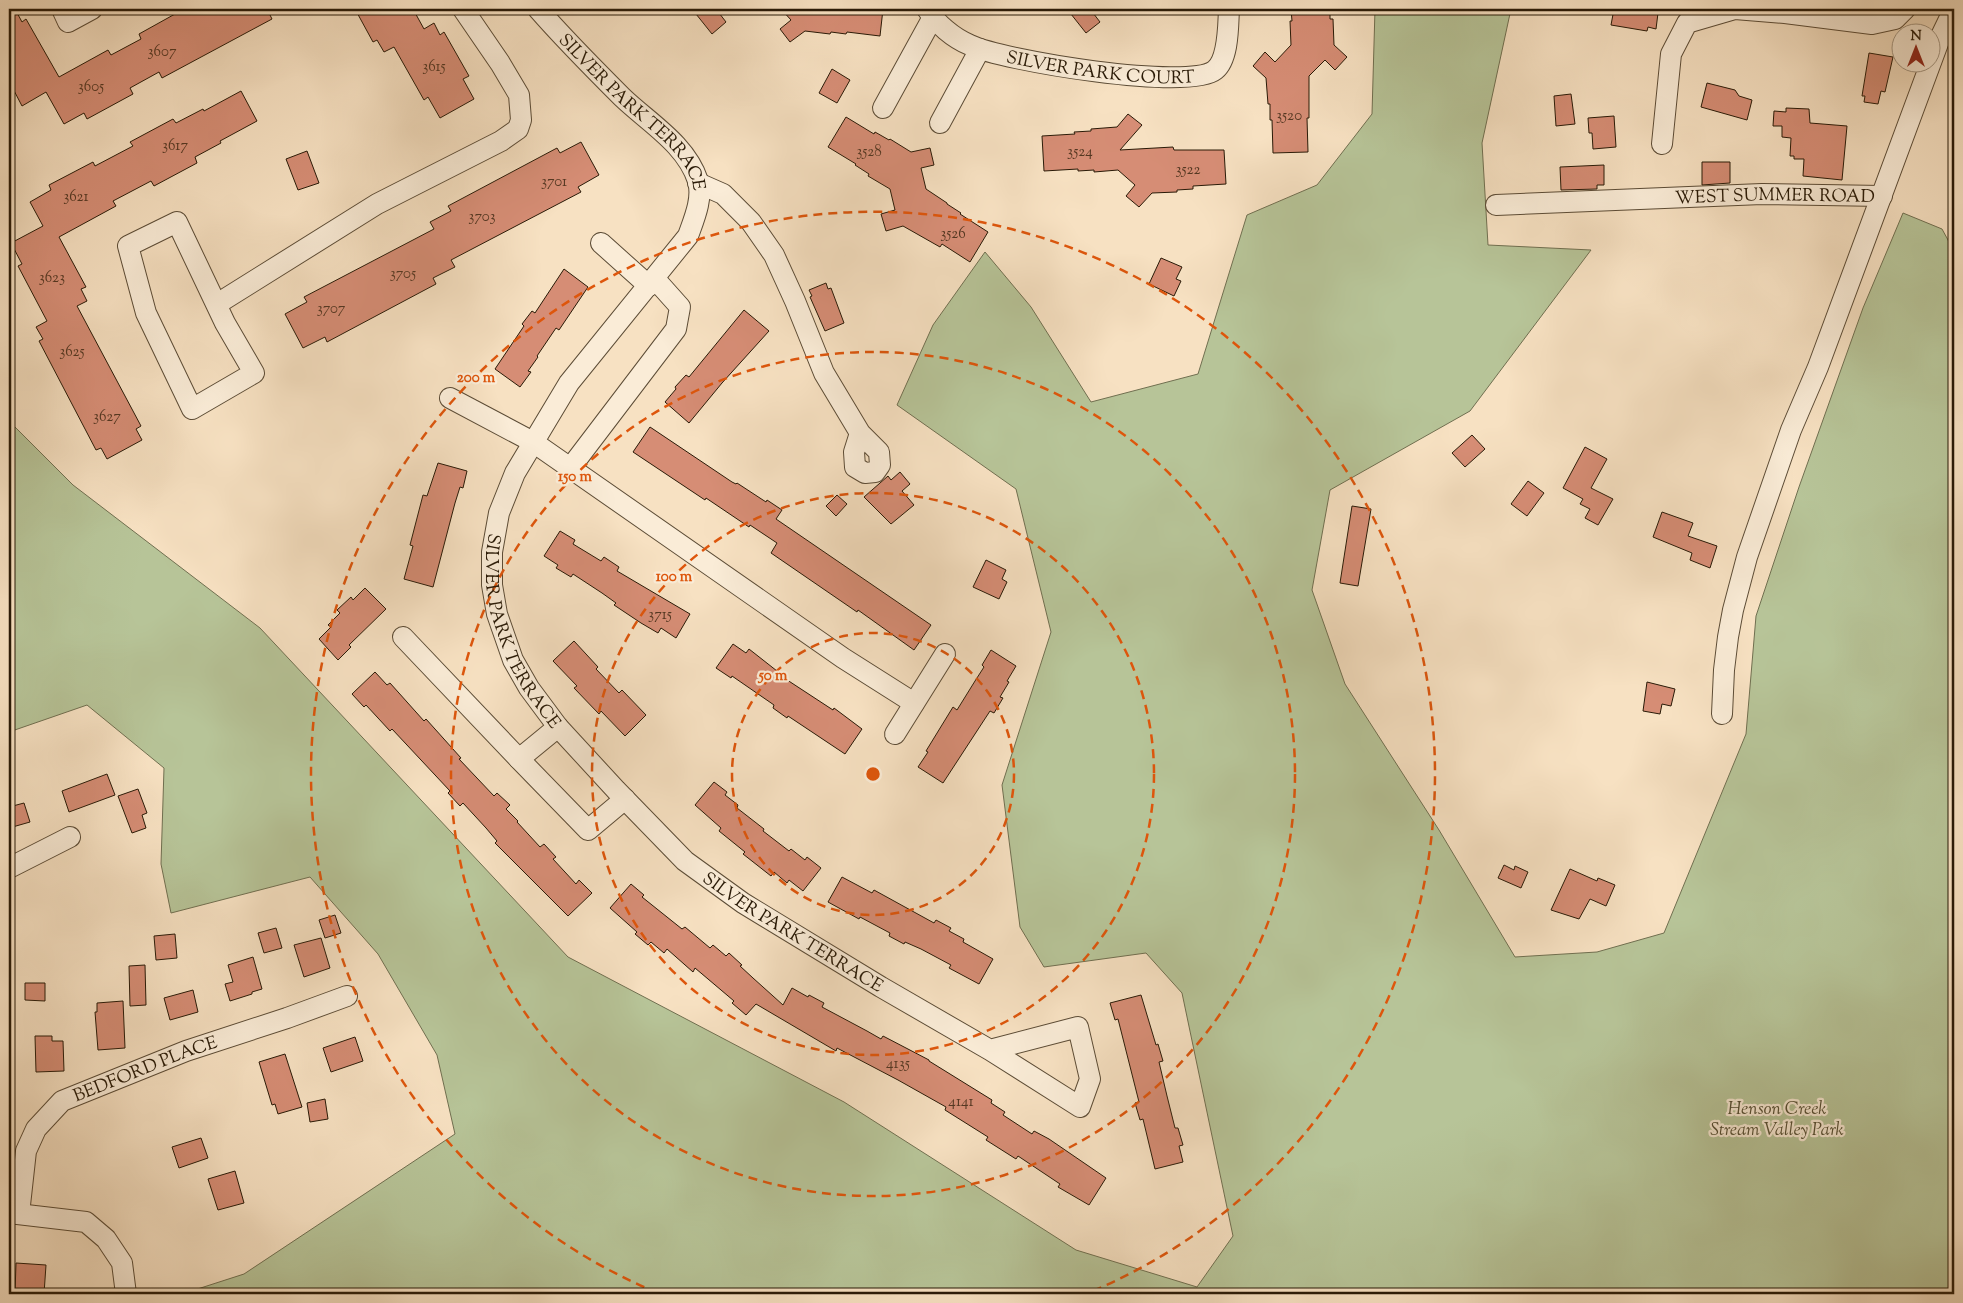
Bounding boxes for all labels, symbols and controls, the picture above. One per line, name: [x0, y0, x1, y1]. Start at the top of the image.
north arrow: [1890, 22, 1940, 72]
text: N: [1910, 27, 1922, 47]
street label: SILVER PARK TERRACE: [552, 29, 711, 193]
house number: 3607: [148, 42, 177, 63]
street label: SILVER PARK COURT: [1004, 45, 1196, 92]
house number: 3615: [422, 57, 446, 78]
house number: 3605: [78, 77, 104, 98]
house number: 3520: [1276, 106, 1302, 127]
house number: 3617: [162, 136, 188, 157]
house number: 3528: [856, 142, 882, 163]
house number: 3524: [1067, 142, 1093, 163]
house number: 3522: [1175, 160, 1201, 181]
house number: 3701: [541, 172, 567, 193]
street label: WEST SUMMER ROAD: [1674, 183, 1875, 213]
house number: 3621: [63, 187, 89, 208]
house number: 3703: [468, 207, 496, 228]
house number: 3526: [940, 224, 966, 245]
house number: 3705: [390, 264, 416, 285]
house number: 3623: [39, 268, 65, 289]
house number: 3707: [317, 299, 346, 320]
house number: 3625: [59, 342, 85, 363]
text: 200 m: [457, 368, 496, 389]
house number: 3627: [93, 407, 121, 428]
text: 150 m: [558, 467, 592, 488]
street label: SILVER PARK TERRACE: [477, 531, 566, 735]
text: 100 m: [656, 567, 693, 588]
house number: 3715: [648, 605, 672, 626]
text: 50 m: [758, 666, 788, 687]
centre of rings: [864, 765, 882, 783]
street label: SILVER PARK TERRACE: [696, 867, 887, 1000]
street label: BEDFORD PLACE: [70, 1031, 221, 1110]
house number: 4135: [886, 1054, 910, 1075]
house number: 4141: [948, 1092, 974, 1113]
park label: Henson Creek Stream Valley Park: [1710, 1097, 1844, 1144]

